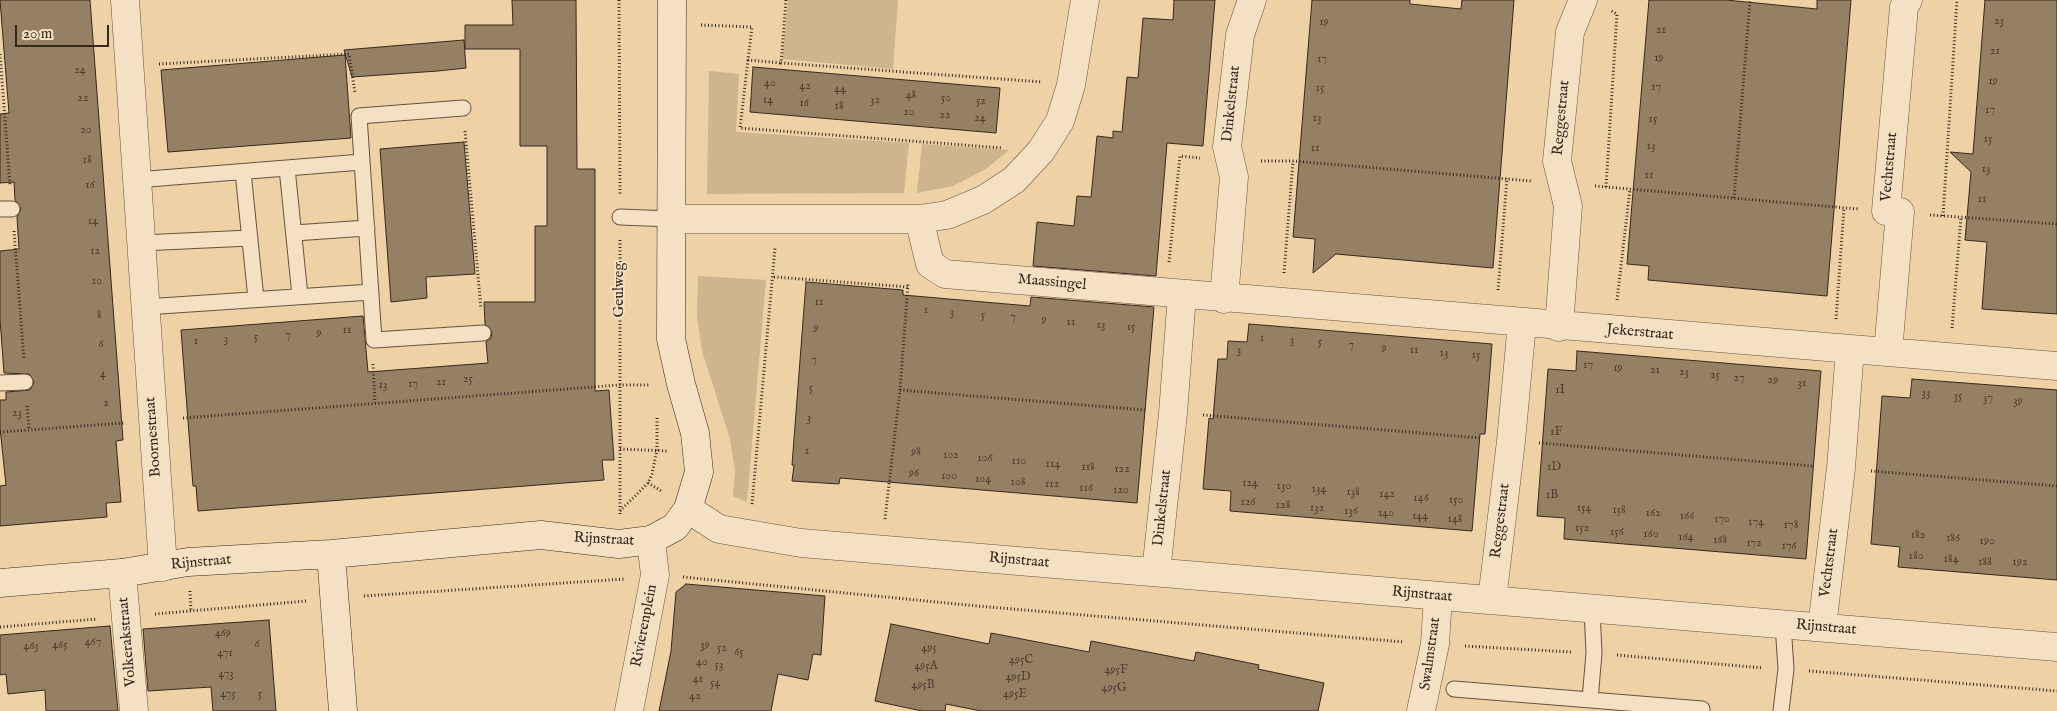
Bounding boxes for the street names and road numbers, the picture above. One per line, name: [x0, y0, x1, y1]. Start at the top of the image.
street label: Dinkelstraat: [1219, 65, 1245, 143]
street label: Reggestraat: [1550, 80, 1574, 156]
street label: Vechtstraat: [1878, 132, 1902, 202]
street label: Geulweg: [611, 262, 629, 318]
street label: Maassingel: [1017, 271, 1087, 295]
street label: Jekerstraat: [1606, 321, 1674, 345]
street label: Boornestraat: [142, 396, 166, 478]
street label: Dinkelstraat: [1150, 469, 1176, 547]
street label: Reggestraat: [1487, 482, 1515, 560]
street label: Vechtstraat: [1817, 527, 1843, 599]
street label: Rijnstraat: [573, 529, 635, 551]
street label: Rijnstraat: [988, 549, 1050, 573]
street label: Rijnstraat: [170, 551, 232, 575]
street label: Rivierenplein: [628, 583, 662, 669]
street label: Rijnstraat: [1391, 583, 1453, 607]
street label: Volkerakstraat: [115, 596, 141, 688]
street label: Swalmstraat: [1417, 616, 1445, 692]
street label: Rijnstraat: [1795, 616, 1857, 640]

